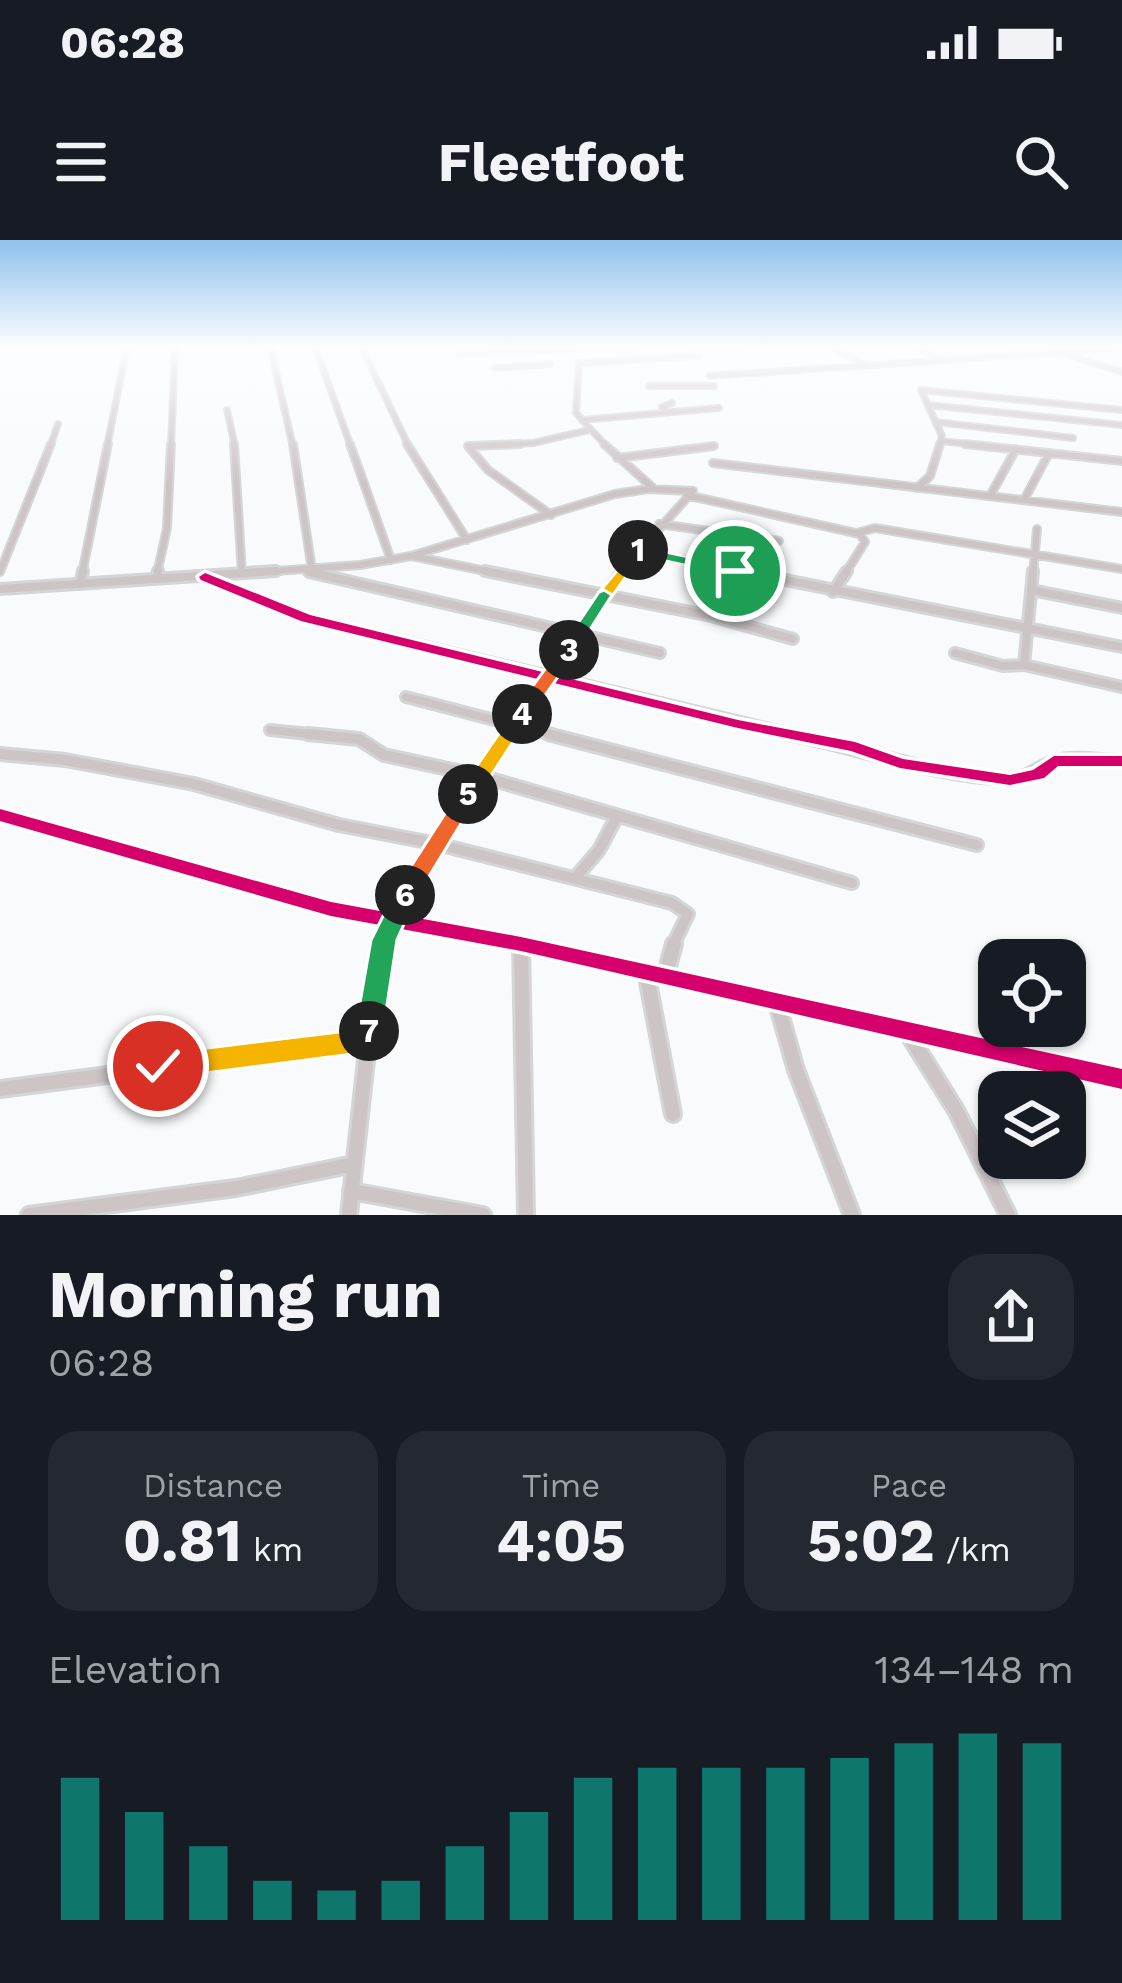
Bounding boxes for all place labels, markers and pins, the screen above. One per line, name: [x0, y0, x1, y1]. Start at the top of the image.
pin: 1: [608, 520, 668, 580]
pin: [684, 520, 786, 622]
pin: 3: [539, 620, 599, 680]
pin: 4: [492, 684, 552, 744]
pin: 5: [438, 764, 498, 824]
pin: 6: [375, 865, 435, 925]
pin: 7: [339, 1001, 399, 1061]
pin: [107, 1015, 209, 1117]

